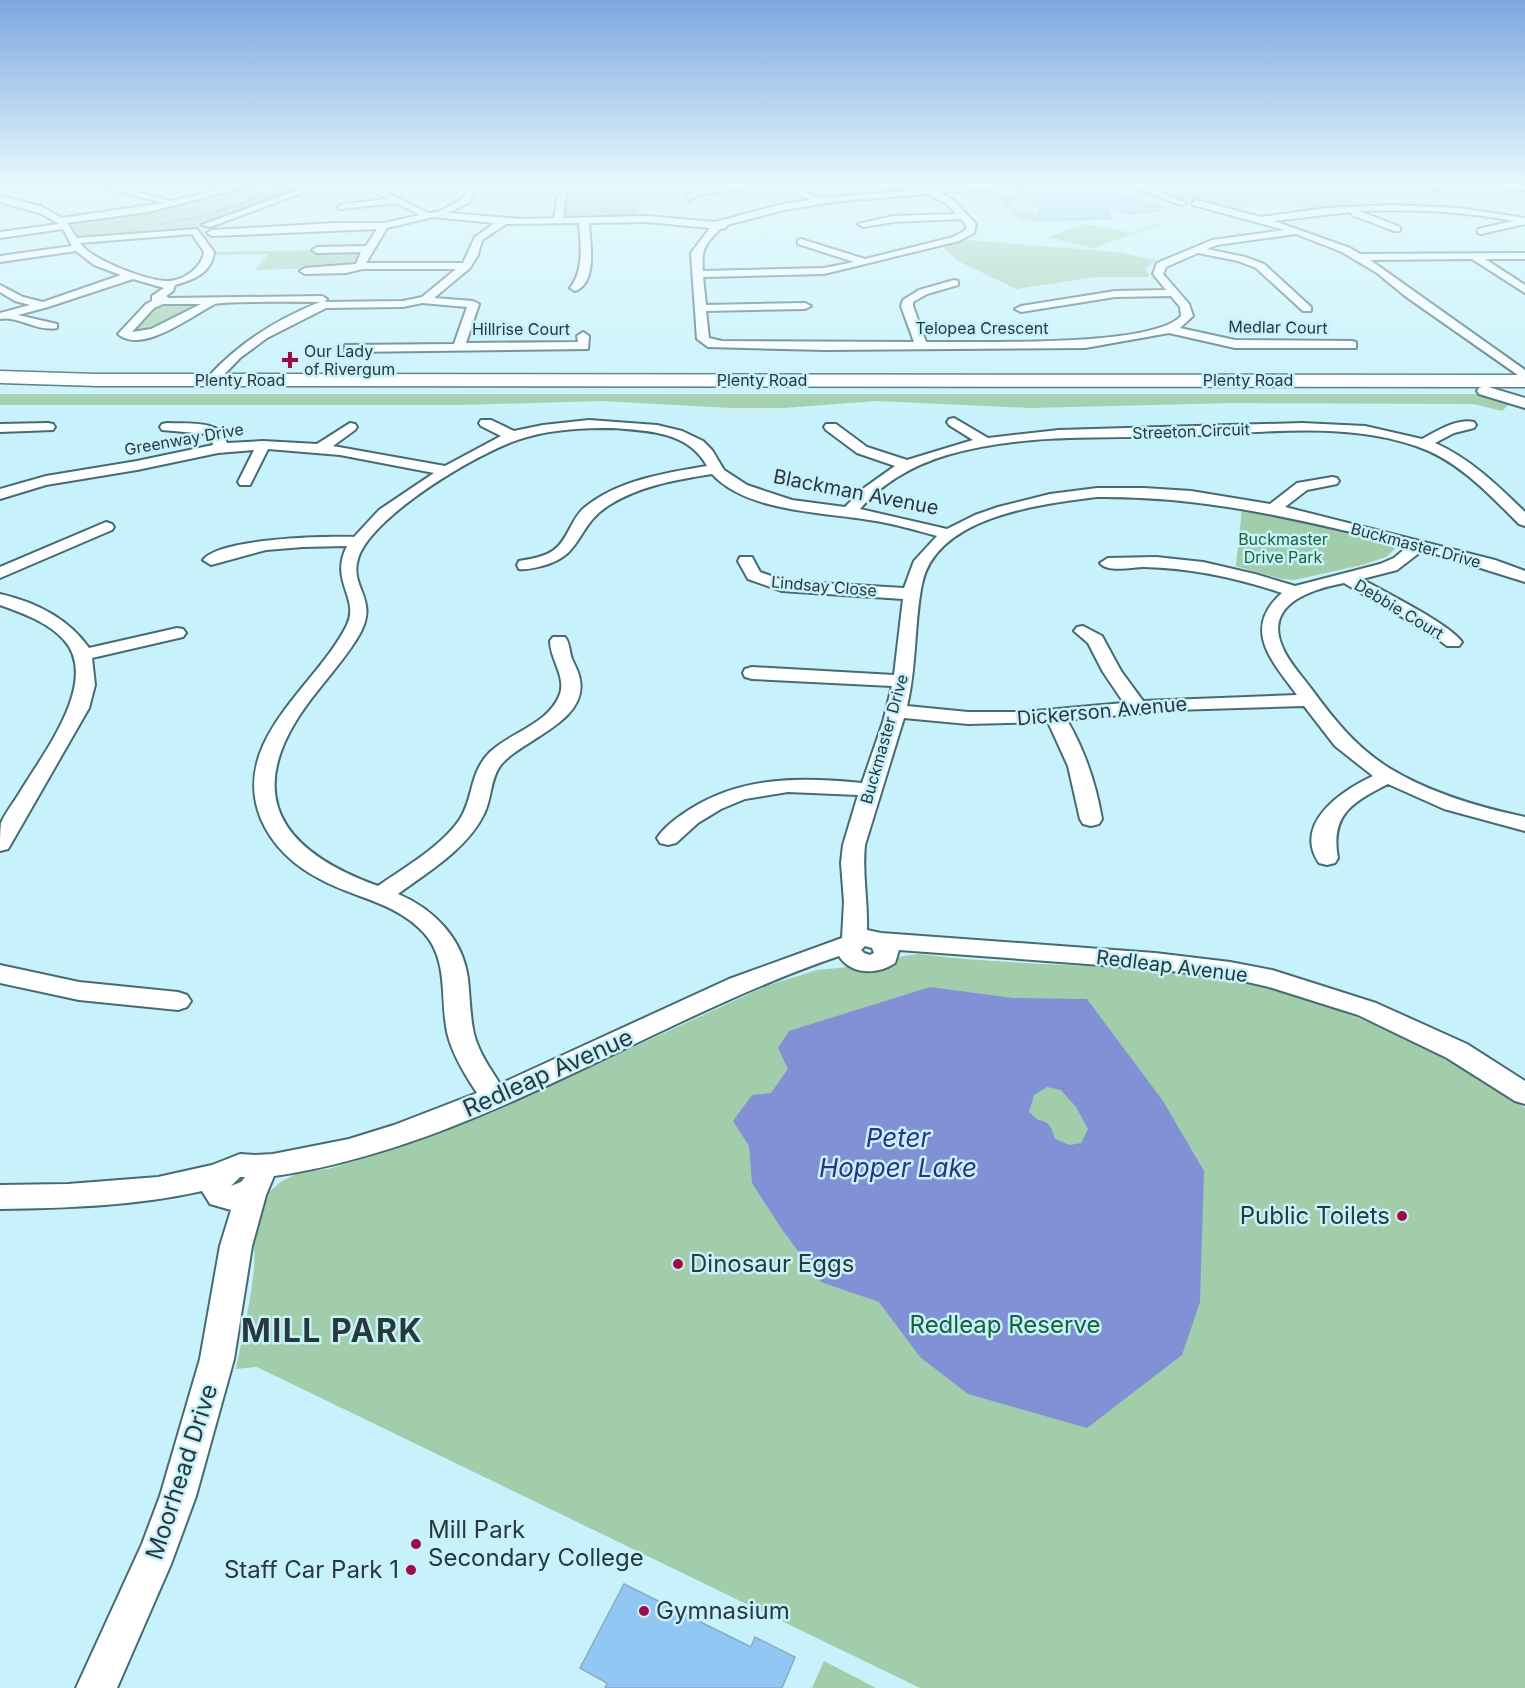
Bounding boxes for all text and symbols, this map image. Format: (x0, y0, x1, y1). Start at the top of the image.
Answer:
street label: Medlar Court (1228, 316, 1328, 338)
street label: Telopea Crescent (915, 318, 1049, 338)
street label: Hillrise Court (472, 319, 570, 339)
place label: Our Lady of Rivergum (304, 341, 395, 379)
marker: Our Lady of Rivergum (281, 351, 299, 369)
street label: Plenty Road (195, 370, 285, 390)
street label: Plenty Road (717, 370, 807, 390)
street label: Plenty Road (1203, 370, 1293, 390)
street label: Greenway Drive (123, 419, 245, 459)
street label: Streeton Circuit (1132, 419, 1250, 443)
street label: Blackman Avenue (771, 464, 941, 520)
street label: Buckmaster Drive (1349, 518, 1483, 572)
park label: Buckmaster Drive Park (1238, 529, 1328, 567)
street label: Lindsay Close (770, 571, 878, 601)
street label: Debbie Court (1351, 575, 1447, 643)
street label: Buckmaster Drive (856, 672, 912, 806)
street label: Dickerson Avenue (1016, 692, 1188, 730)
street label: Redleap Avenue (1095, 945, 1249, 987)
street label: Redleap Avenue (458, 1022, 637, 1123)
water label: Peter Hopper Lake (819, 1122, 977, 1183)
place label: Public Toilets (1240, 1201, 1390, 1230)
marker: Public Toilets (1395, 1209, 1409, 1223)
place label: Dinosaur Eggs (690, 1249, 854, 1278)
marker: Dinosaur Eggs (671, 1257, 685, 1271)
park label: Redleap Reserve (910, 1310, 1100, 1339)
district label: MILL PARK (241, 1311, 423, 1350)
street label: Moorhead Drive (139, 1380, 224, 1563)
place label: Mill Park Secondary College (428, 1515, 644, 1572)
marker: Mill Park Secondary College (409, 1537, 423, 1551)
place label: Staff Car Park 1 (224, 1555, 399, 1584)
marker: Staff Car Park 1 (404, 1563, 418, 1577)
place label: Gymnasium (656, 1596, 790, 1625)
marker: Gymnasium (637, 1604, 651, 1618)

